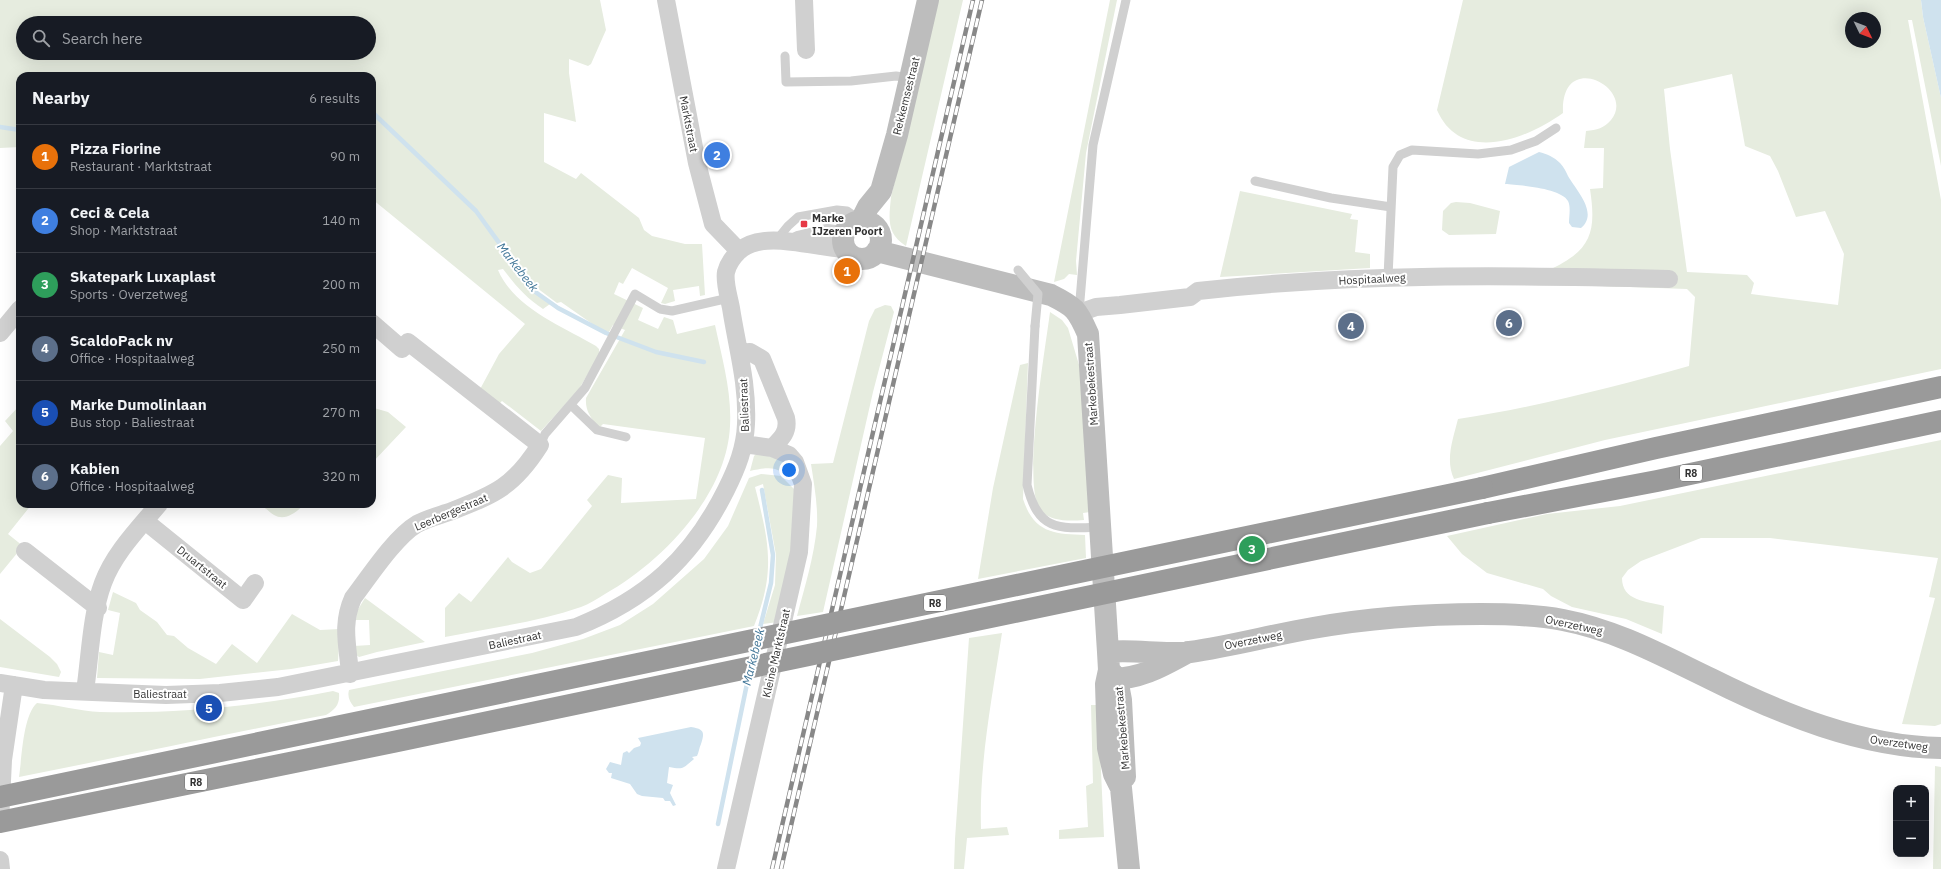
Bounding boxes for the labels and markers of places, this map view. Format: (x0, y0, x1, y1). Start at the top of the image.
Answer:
pin: 2 (704, 140, 730, 170)
place label: Marke IJzeren Poort (812, 211, 882, 238)
marker: Marke IJzeren Poort (799, 219, 809, 229)
pin: 1 (834, 256, 860, 286)
pin: 6 (1496, 308, 1522, 338)
pin: 4 (1338, 311, 1364, 341)
pin: 3 (1239, 534, 1265, 564)
pin: 5 (196, 693, 222, 723)

